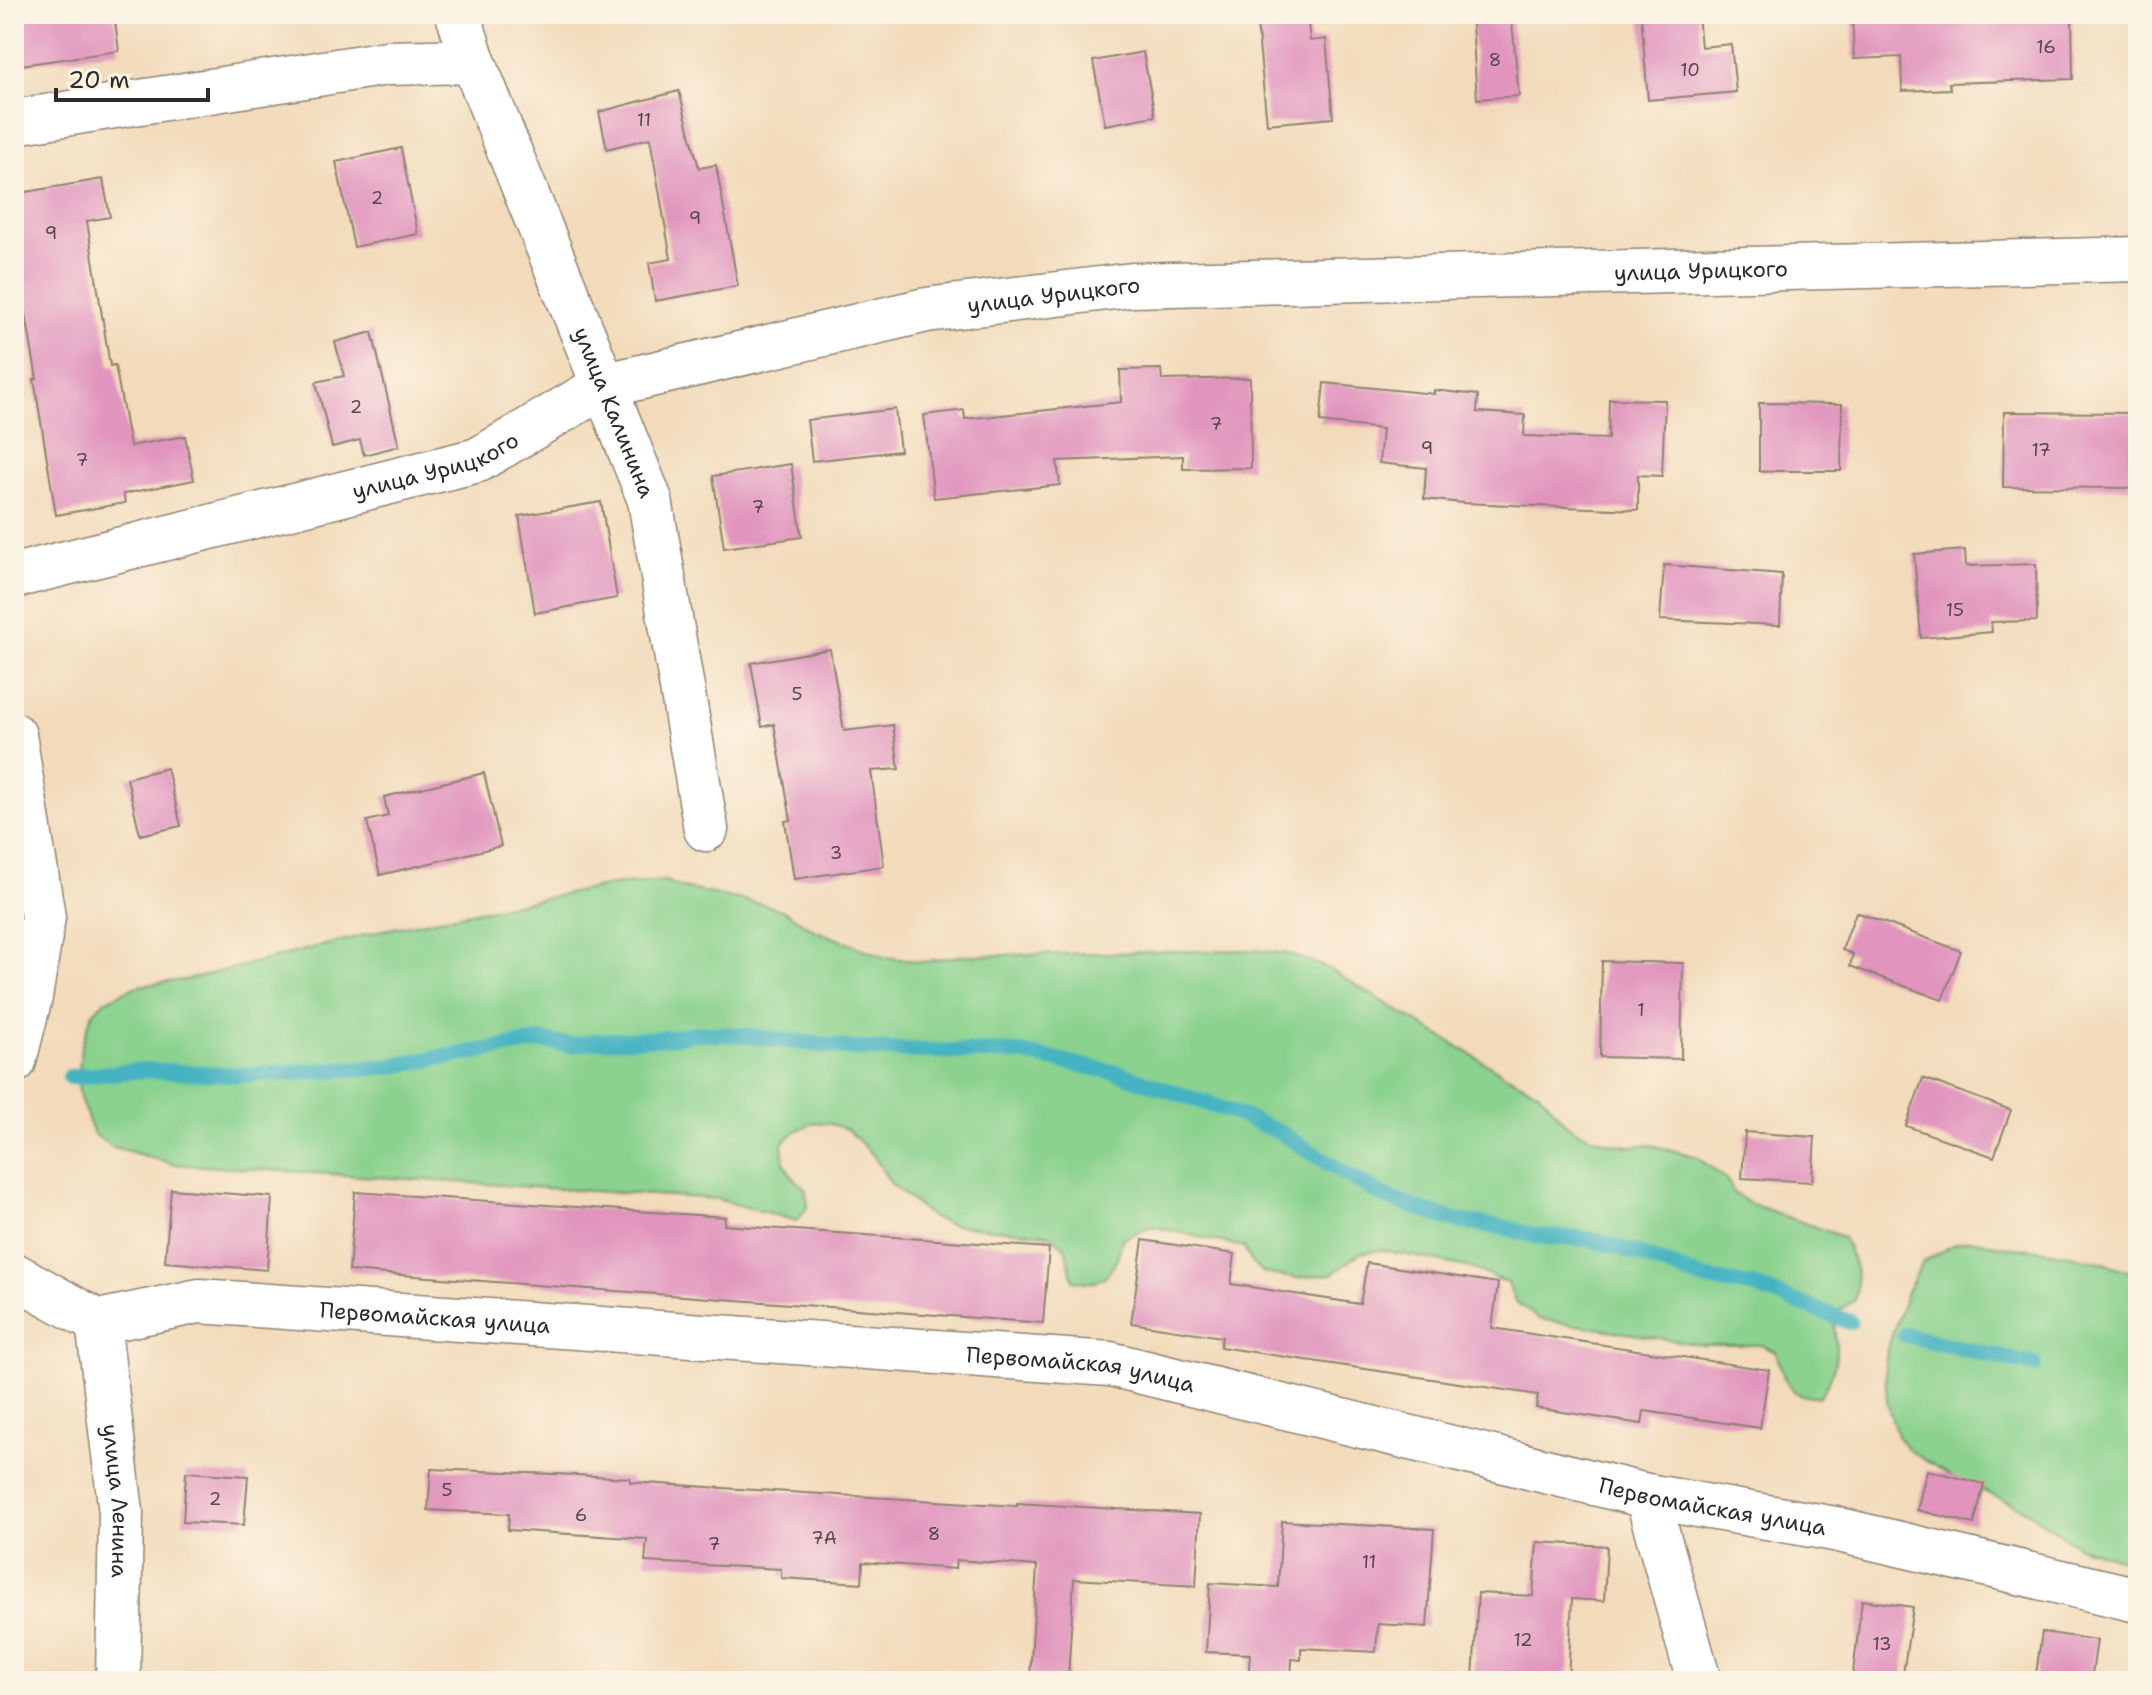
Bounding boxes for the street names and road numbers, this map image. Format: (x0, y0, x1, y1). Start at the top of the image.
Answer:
street label: улица Урицкого (1614, 254, 1788, 287)
street label: улица Урицкого (966, 270, 1140, 319)
street label: улица Калинина (567, 322, 662, 502)
street label: улица Урицкого (349, 425, 524, 505)
street label: Первомайская улица (319, 1295, 552, 1340)
street label: Первомайская улица (965, 1340, 1198, 1399)
street label: улица Ленина (96, 1422, 136, 1578)
street label: Первомайская улица (1596, 1470, 1829, 1542)

